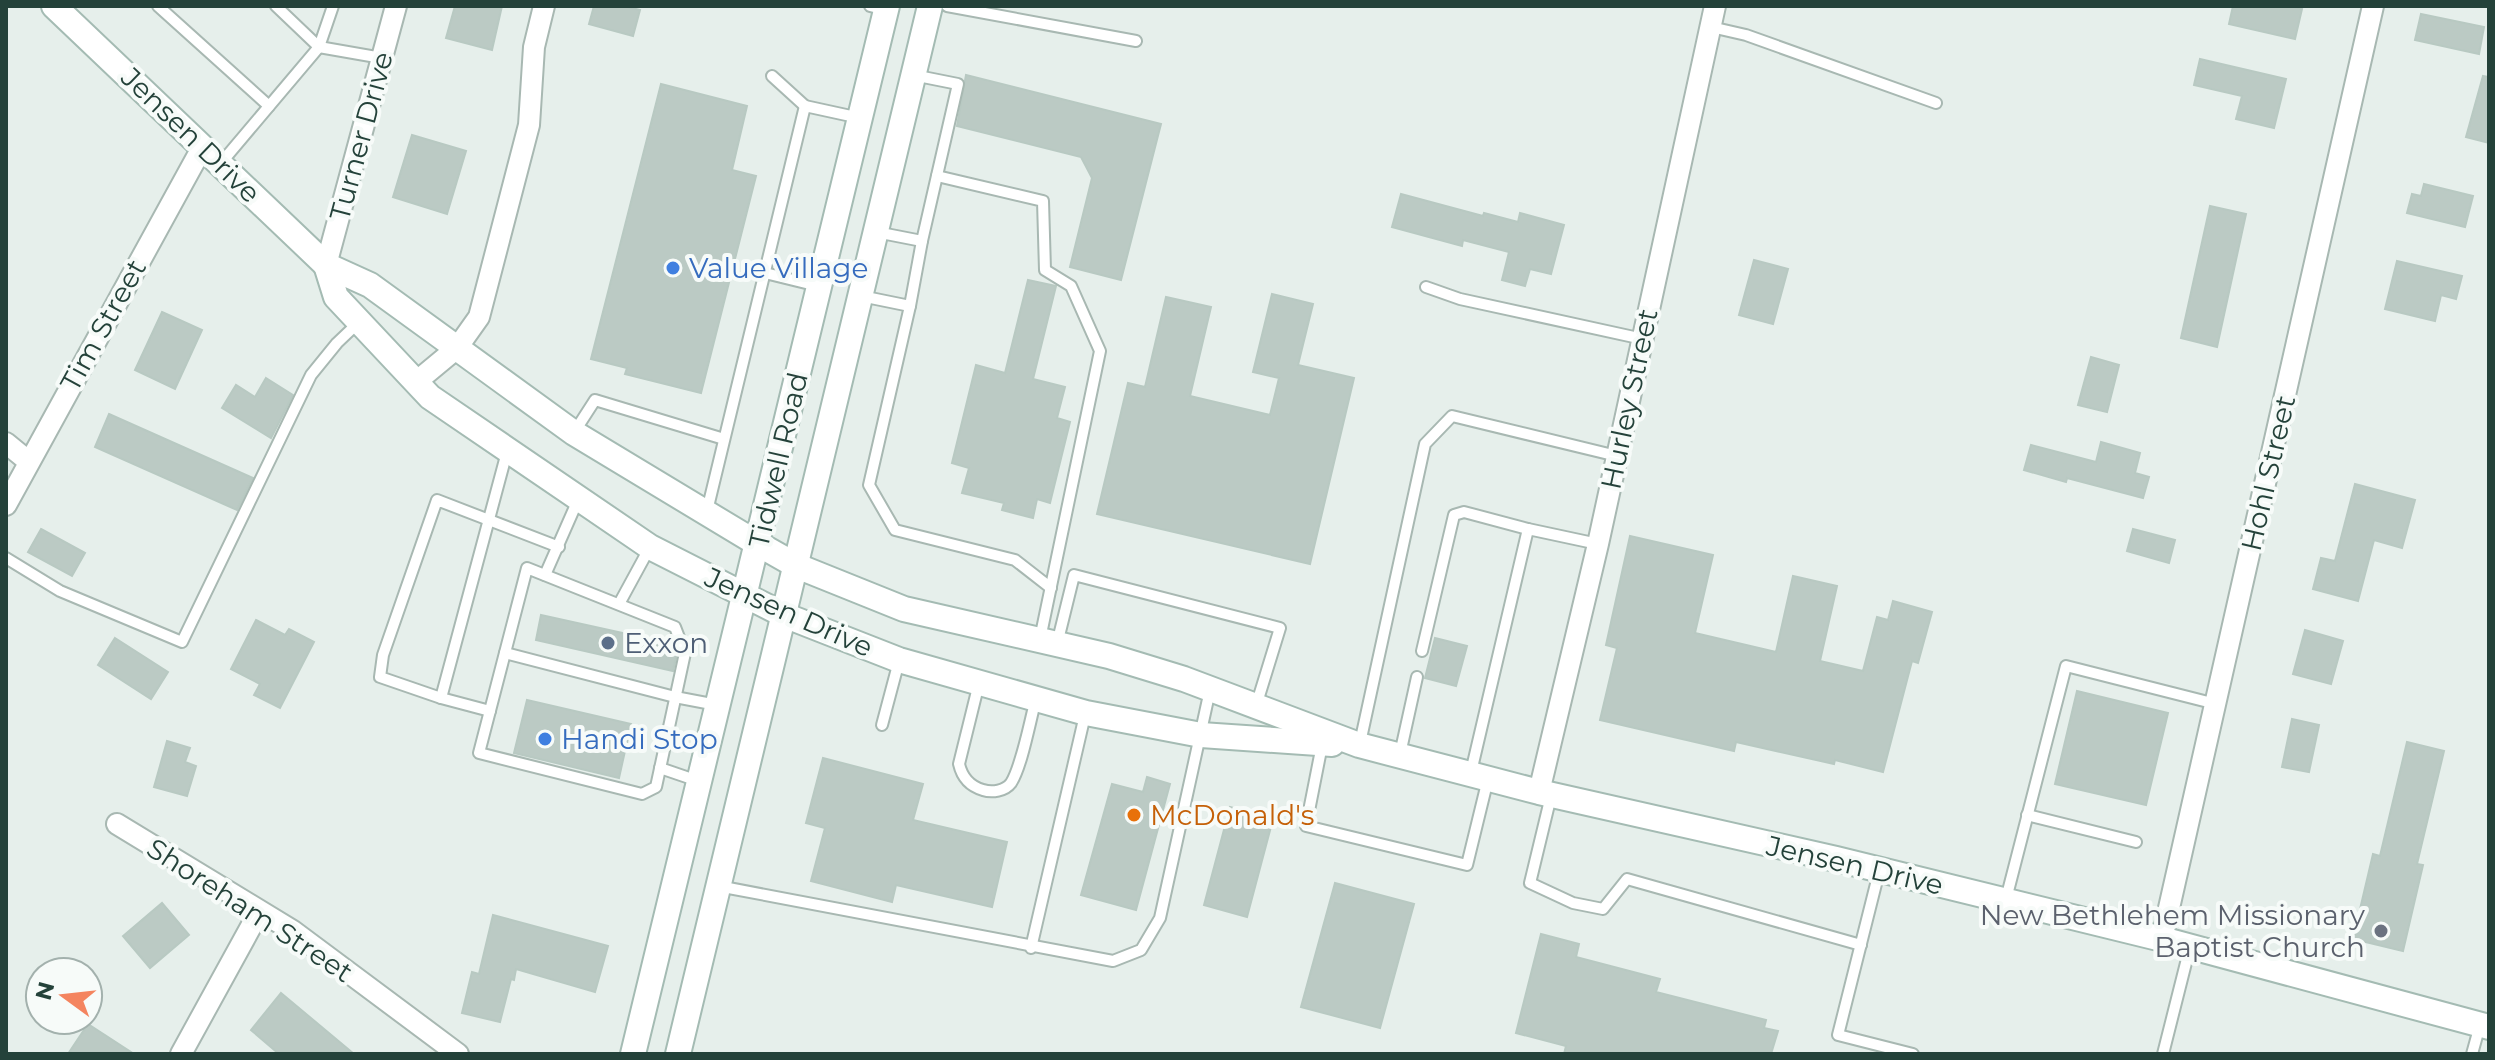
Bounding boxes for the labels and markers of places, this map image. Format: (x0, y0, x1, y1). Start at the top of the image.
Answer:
place label: Value Village (689, 251, 868, 285)
marker: Value Village (664, 259, 682, 277)
place label: Exxon (624, 626, 708, 660)
marker: Exxon (599, 634, 617, 652)
place label: Handi Stop (561, 722, 718, 756)
marker: Handi Stop (536, 730, 554, 748)
place label: McDonald's (1150, 798, 1314, 832)
marker: McDonald's (1125, 806, 1143, 824)
place label: New Bethlehem Missionary Baptist Church (1980, 898, 2366, 964)
marker: New Bethlehem Missionary Baptist Church (2372, 922, 2390, 940)

